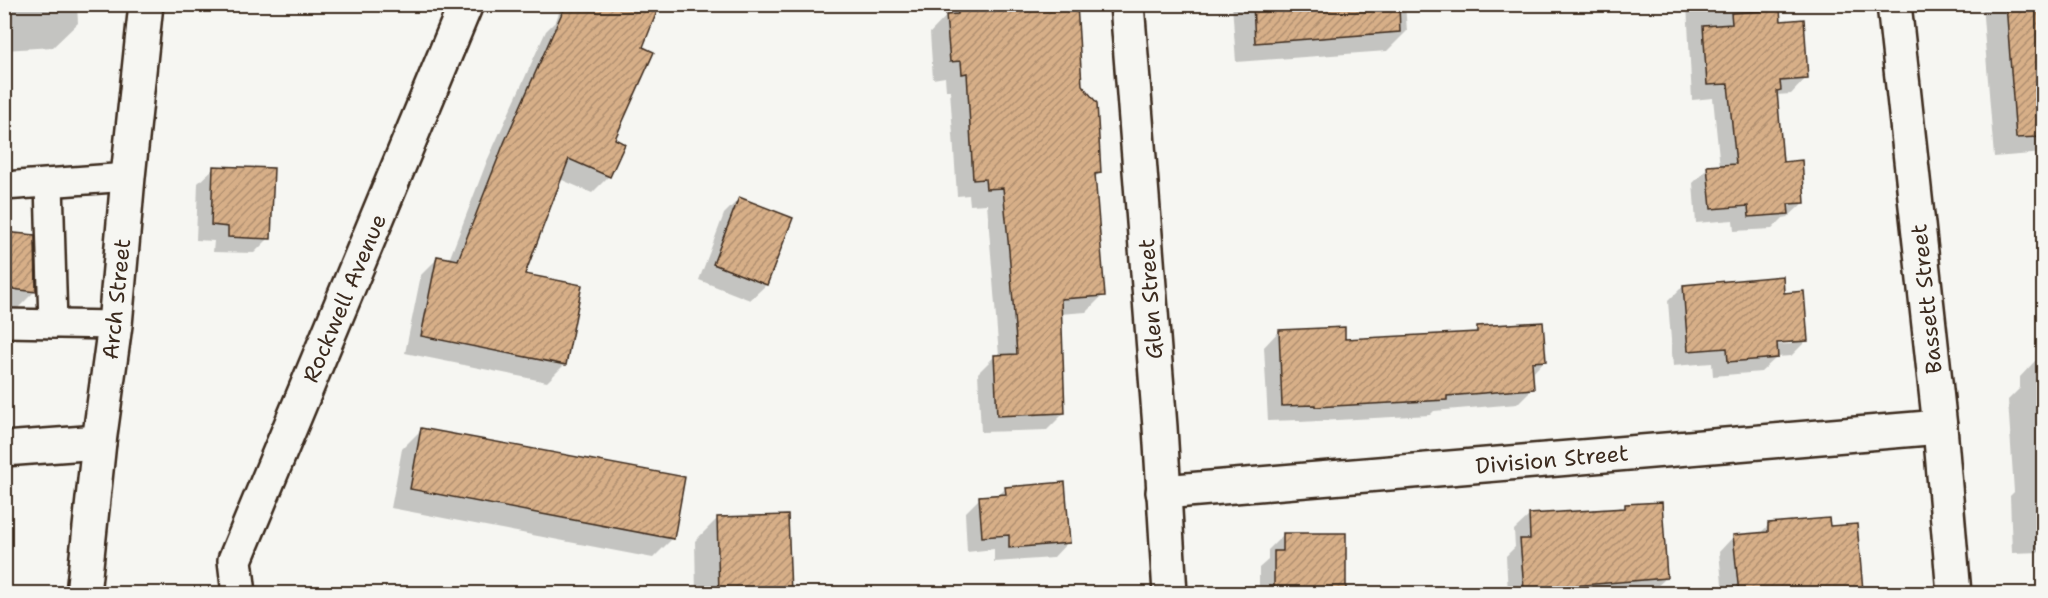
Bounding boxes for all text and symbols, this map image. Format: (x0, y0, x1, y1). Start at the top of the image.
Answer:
street label: Rockwell Avenue (296, 210, 393, 387)
street label: Bassett Street (1904, 223, 1949, 375)
street label: Arch Street (96, 237, 137, 361)
street label: Glen Street (1132, 238, 1169, 360)
street label: Division Street (1474, 438, 1630, 481)

